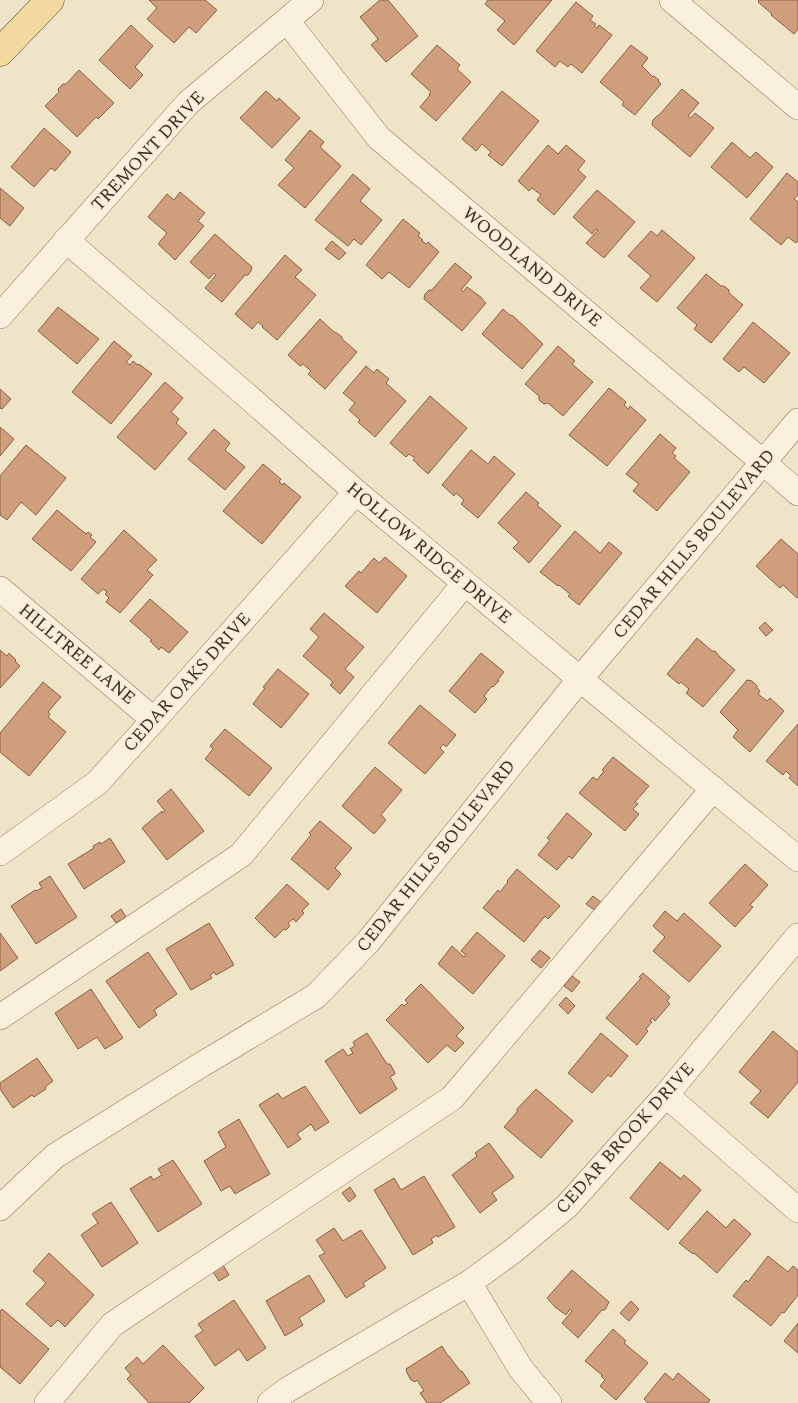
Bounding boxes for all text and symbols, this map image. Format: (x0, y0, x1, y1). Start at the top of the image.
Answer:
street label: TREMONT DRIVE (85, 85, 211, 217)
street label: WOODLAND DRIVE (456, 200, 608, 334)
street label: CEDAR HILLS BOULEVARD (606, 443, 782, 645)
street label: HOLLOW RIDGE DRIVE (340, 475, 518, 631)
street label: HILLTREE LANE (13, 597, 141, 711)
street label: CEDAR OAKS DRIVE (117, 606, 257, 758)
street label: CEDAR HILLS BOULEVARD (350, 754, 522, 958)
street label: CEDAR BROOK DRIVE (549, 1056, 701, 1220)

